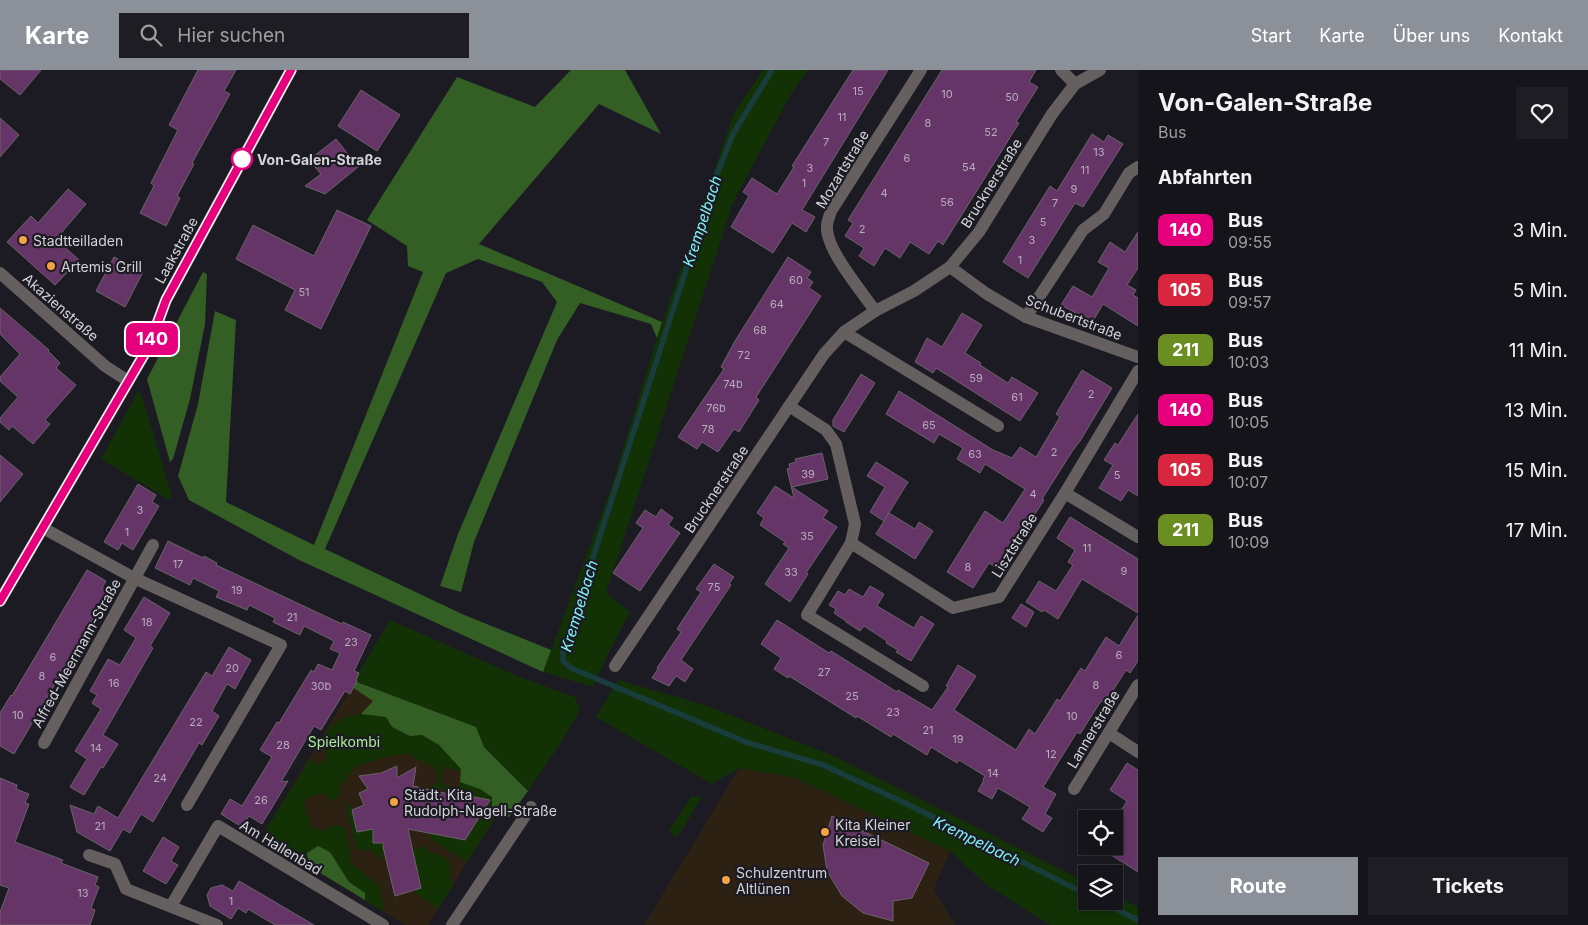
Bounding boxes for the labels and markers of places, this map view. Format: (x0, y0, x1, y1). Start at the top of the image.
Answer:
marker: Von-Galen-Straße (231, 148, 253, 170)
place label: Von-Galen-Straße (257, 151, 382, 168)
place label: Stadtteilladen (33, 232, 123, 249)
marker: Stadtteilladen (17, 234, 29, 246)
place label: Artemis Grill (61, 258, 142, 275)
marker: Artemis Grill (45, 260, 57, 272)
place label: Städt. Kita Rudolph-Nagell-Straße (404, 786, 557, 819)
marker: Städt. Kita Rudolph-Nagell-Straße (388, 796, 400, 808)
place label: Kita Kleiner Kreisel (835, 816, 911, 849)
marker: Kita Kleiner Kreisel (819, 826, 831, 838)
place label: Schulzentrum Altlünen (736, 864, 827, 897)
marker: Schulzentrum Altlünen (720, 874, 732, 886)

